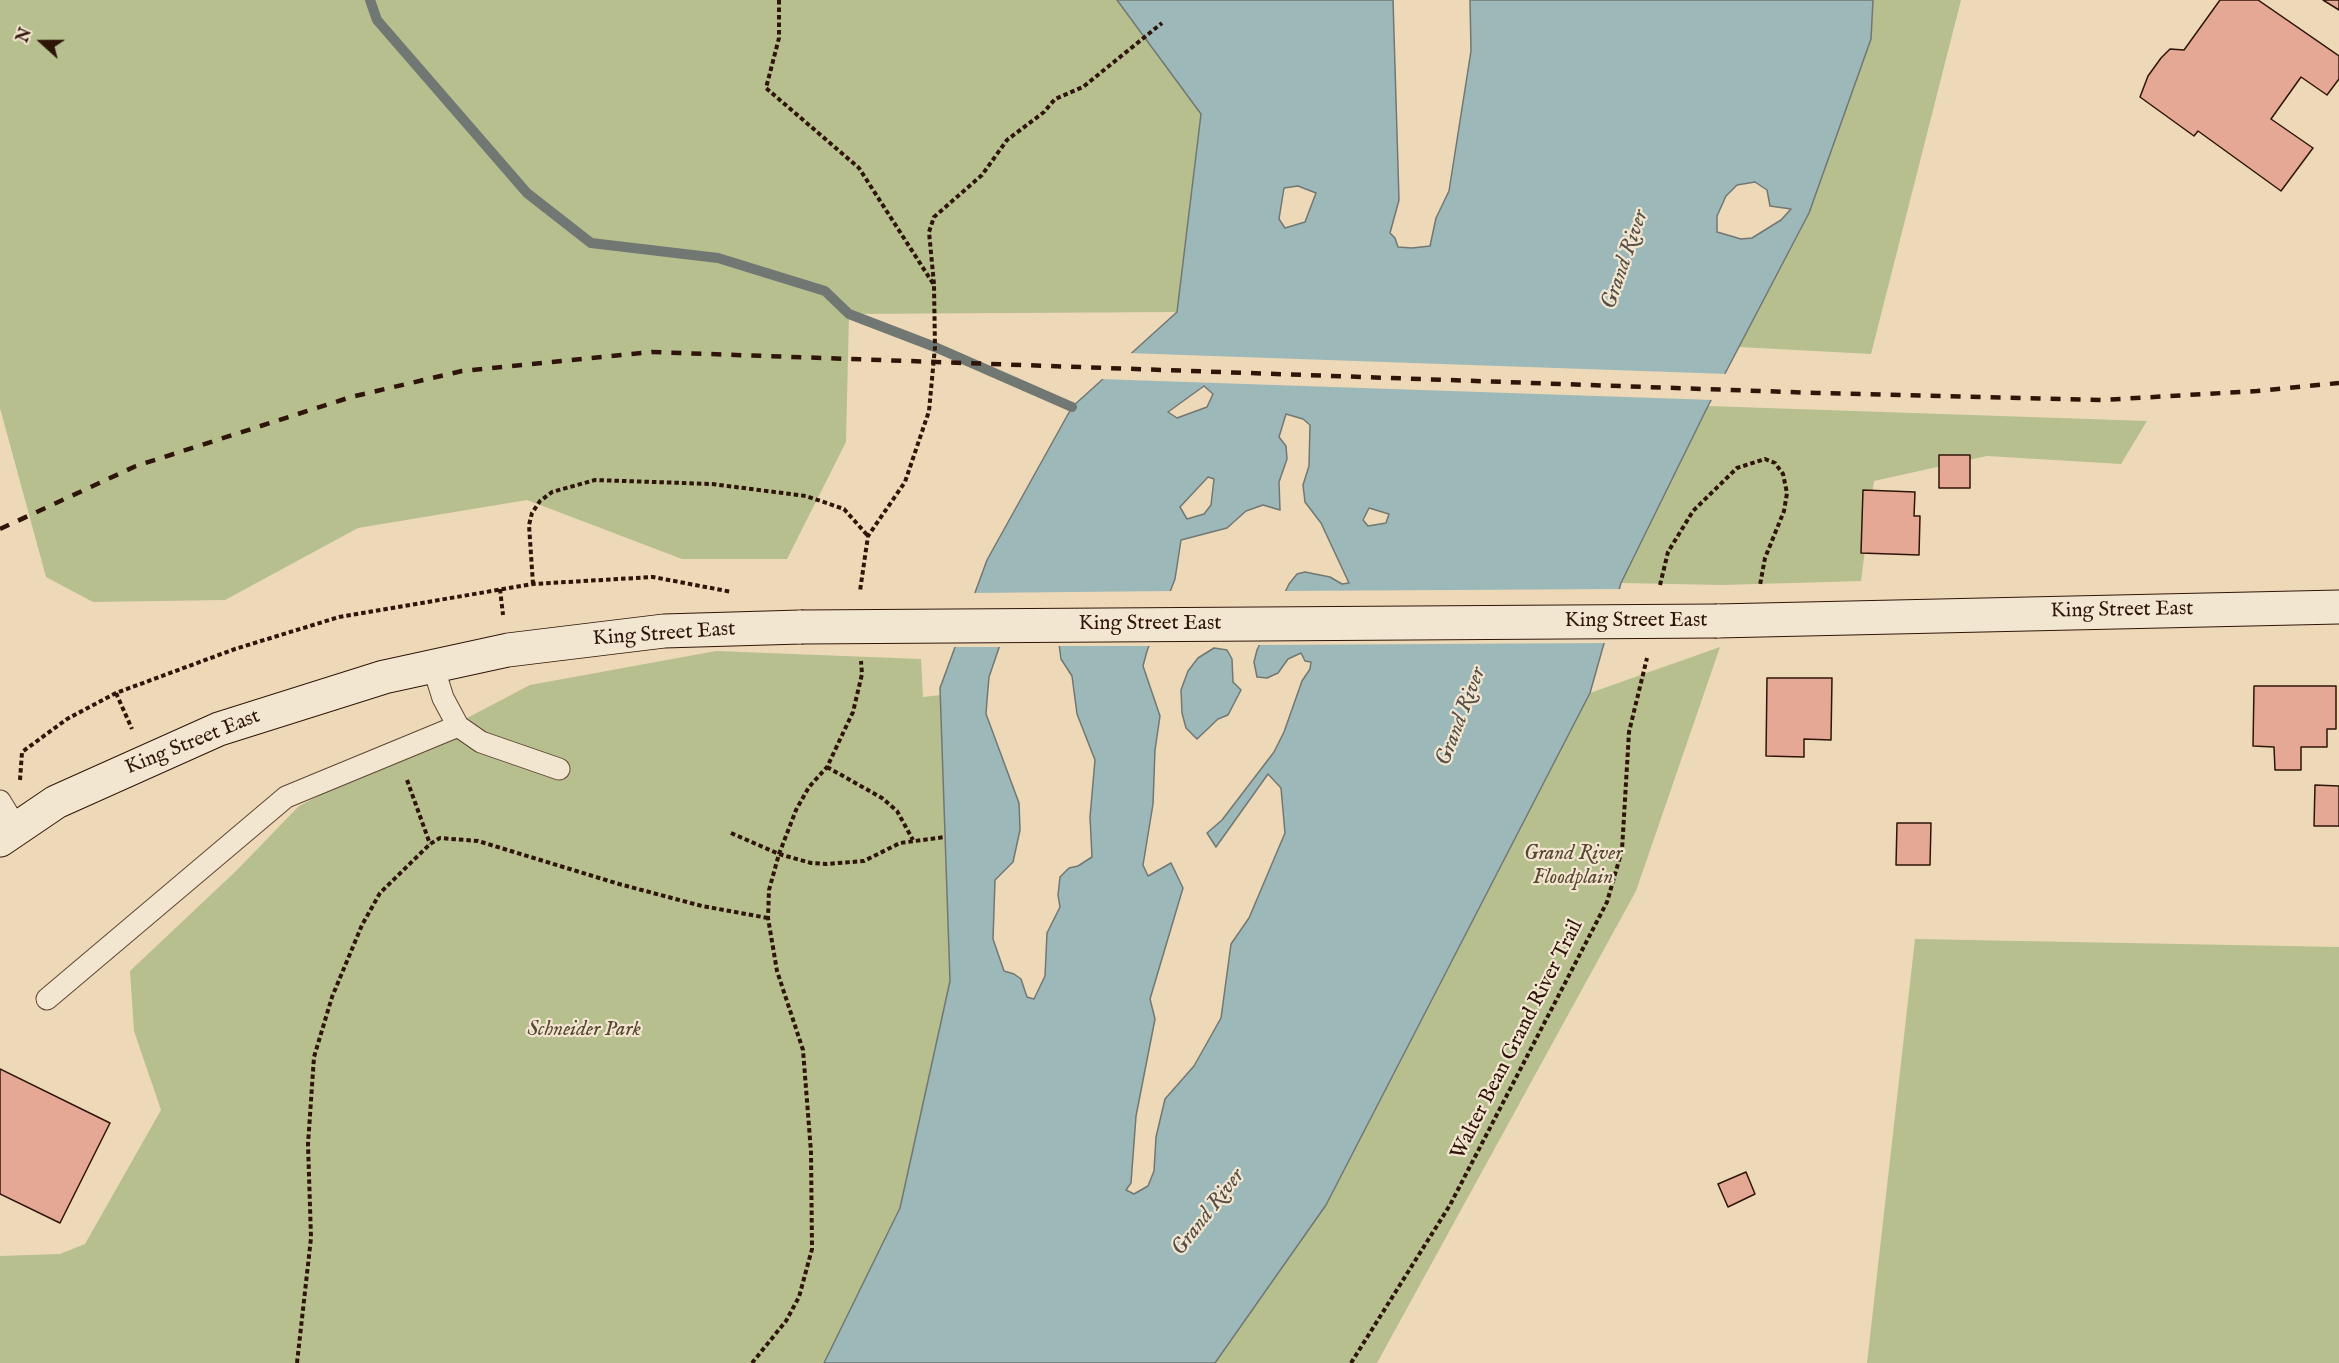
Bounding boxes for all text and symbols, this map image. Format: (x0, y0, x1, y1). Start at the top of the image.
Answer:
north arrow (12, 12, 72, 72)
text: N (13, 26, 37, 46)
water label: Grand River (1597, 207, 1655, 313)
street label: King Street East (2050, 597, 2194, 625)
street label: King Street East (1565, 609, 1707, 635)
street label: King Street East (1079, 612, 1221, 638)
street label: King Street East (592, 617, 736, 653)
water label: Grand River (1431, 664, 1493, 770)
street label: King Street East (122, 705, 264, 781)
park label: Grand River Floodplain (1524, 842, 1622, 892)
street label: Walter Bean Grand River Trail (1446, 916, 1590, 1164)
park label: Schneider Park (527, 1018, 641, 1044)
water label: Grand River (1167, 1164, 1251, 1262)

